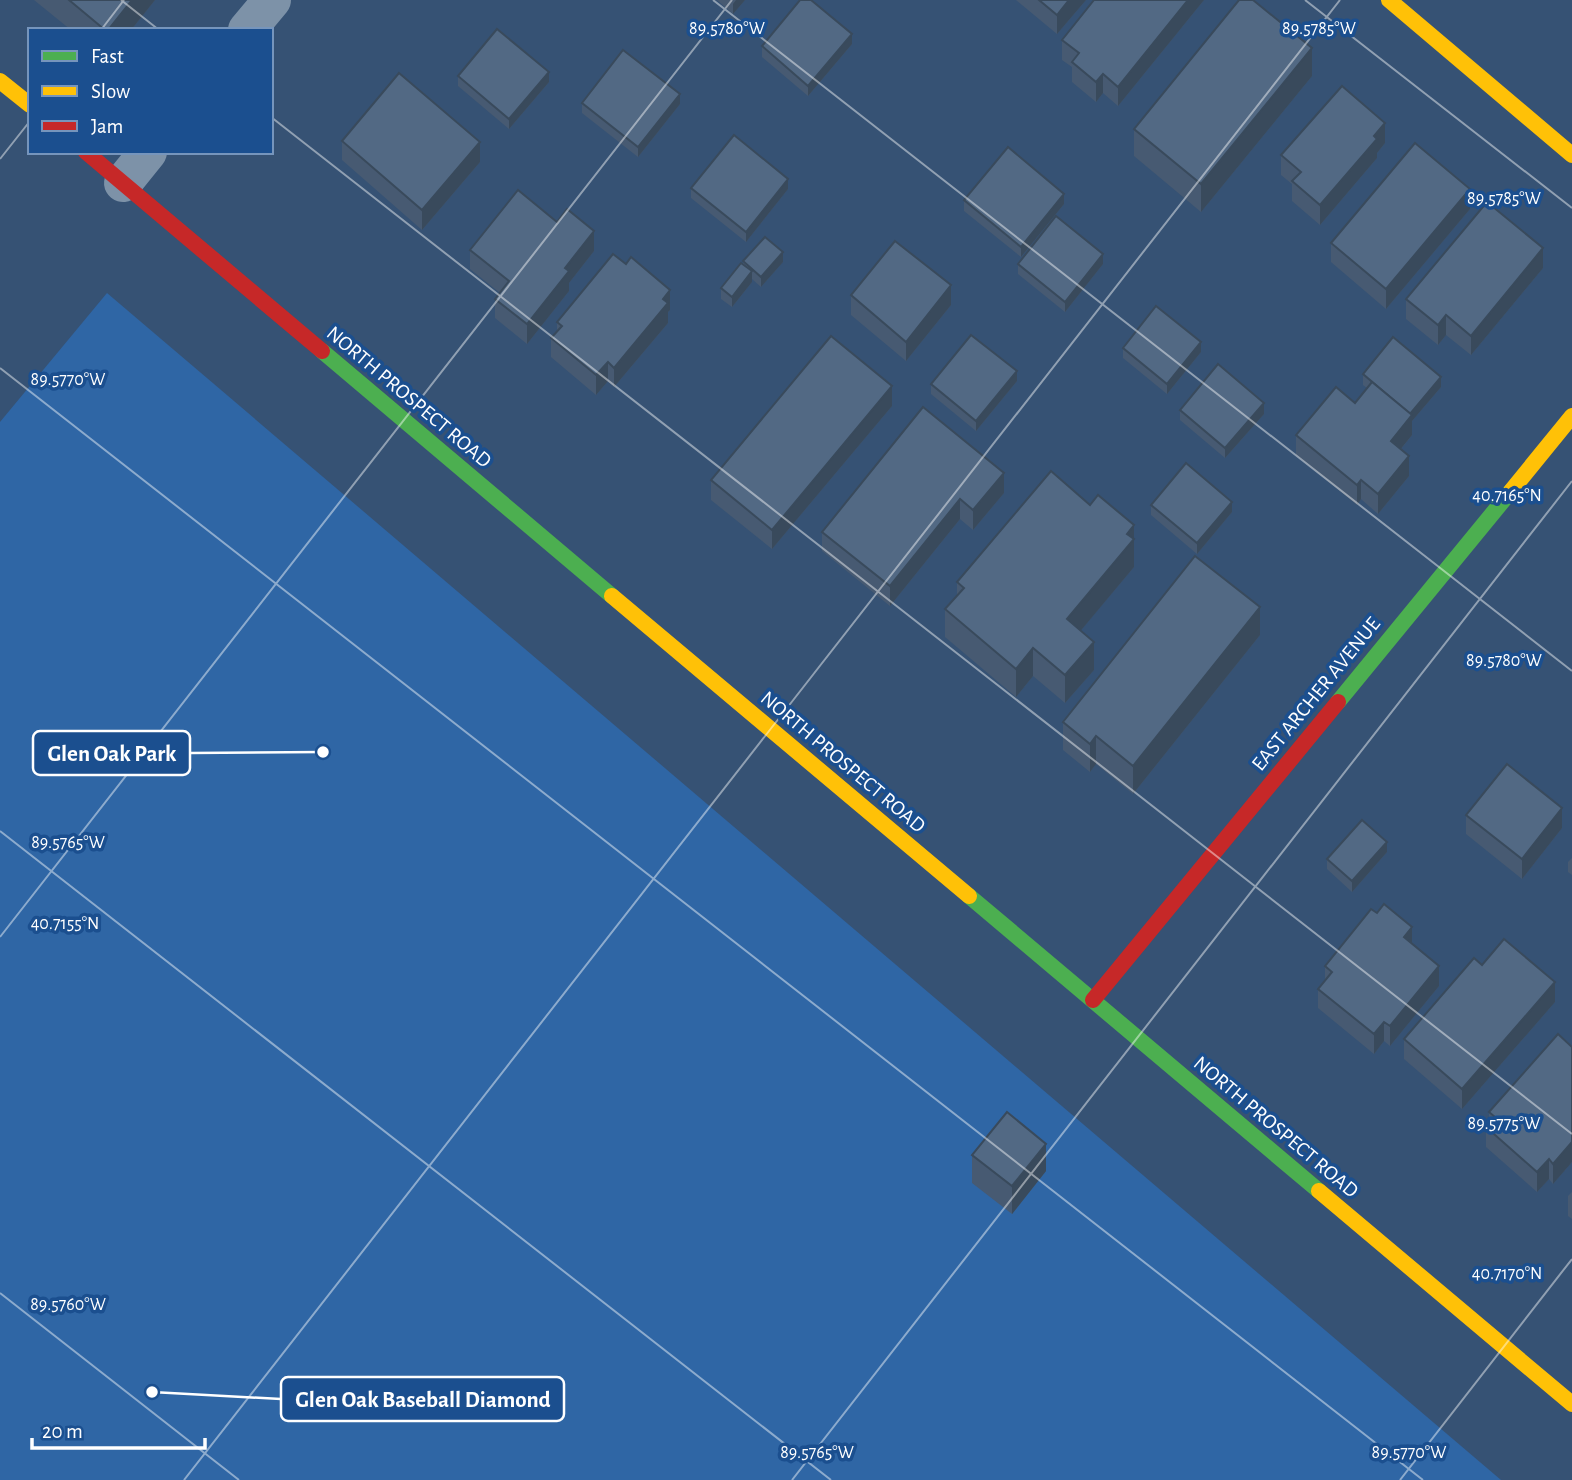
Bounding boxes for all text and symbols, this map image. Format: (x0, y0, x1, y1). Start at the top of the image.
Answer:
text: 89.5780°W (689, 20, 765, 38)
text: 89.5785°W (1282, 20, 1356, 38)
legend (28, 28, 273, 154)
text: Fast (91, 46, 124, 67)
text: Slow (91, 81, 130, 102)
text: Jam (91, 116, 123, 137)
text: 89.5785°W (1467, 190, 1541, 208)
street label: NORTH PROSPECT ROAD (323, 322, 495, 472)
text: 89.5770°W (31, 371, 105, 389)
text: 40.7165°N (1472, 487, 1542, 505)
street label: EAST ARCHER AVENUE (1248, 613, 1384, 775)
text: 89.5780°W (1466, 652, 1542, 670)
street label: NORTH PROSPECT ROAD (757, 687, 929, 837)
callout: Glen Oak Park (33, 731, 190, 775)
text: Glen Oak Park (48, 743, 177, 766)
text: 89.5765°W (31, 834, 105, 852)
text: 40.7155°N (31, 915, 99, 933)
street label: NORTH PROSPECT ROAD (1190, 1052, 1362, 1202)
text: 89.5775°W (1468, 1115, 1540, 1133)
text: 40.7170°N (1472, 1265, 1542, 1283)
text: 89.5760°W (30, 1296, 106, 1314)
callout: Glen Oak Baseball Diamond (281, 1377, 564, 1421)
text: Glen Oak Baseball Diamond (295, 1389, 551, 1412)
scale bar (32, 1406, 205, 1450)
text: 20 m (42, 1421, 83, 1442)
text: 89.5765°W (780, 1444, 854, 1462)
text: 89.5770°W (1372, 1444, 1446, 1462)

